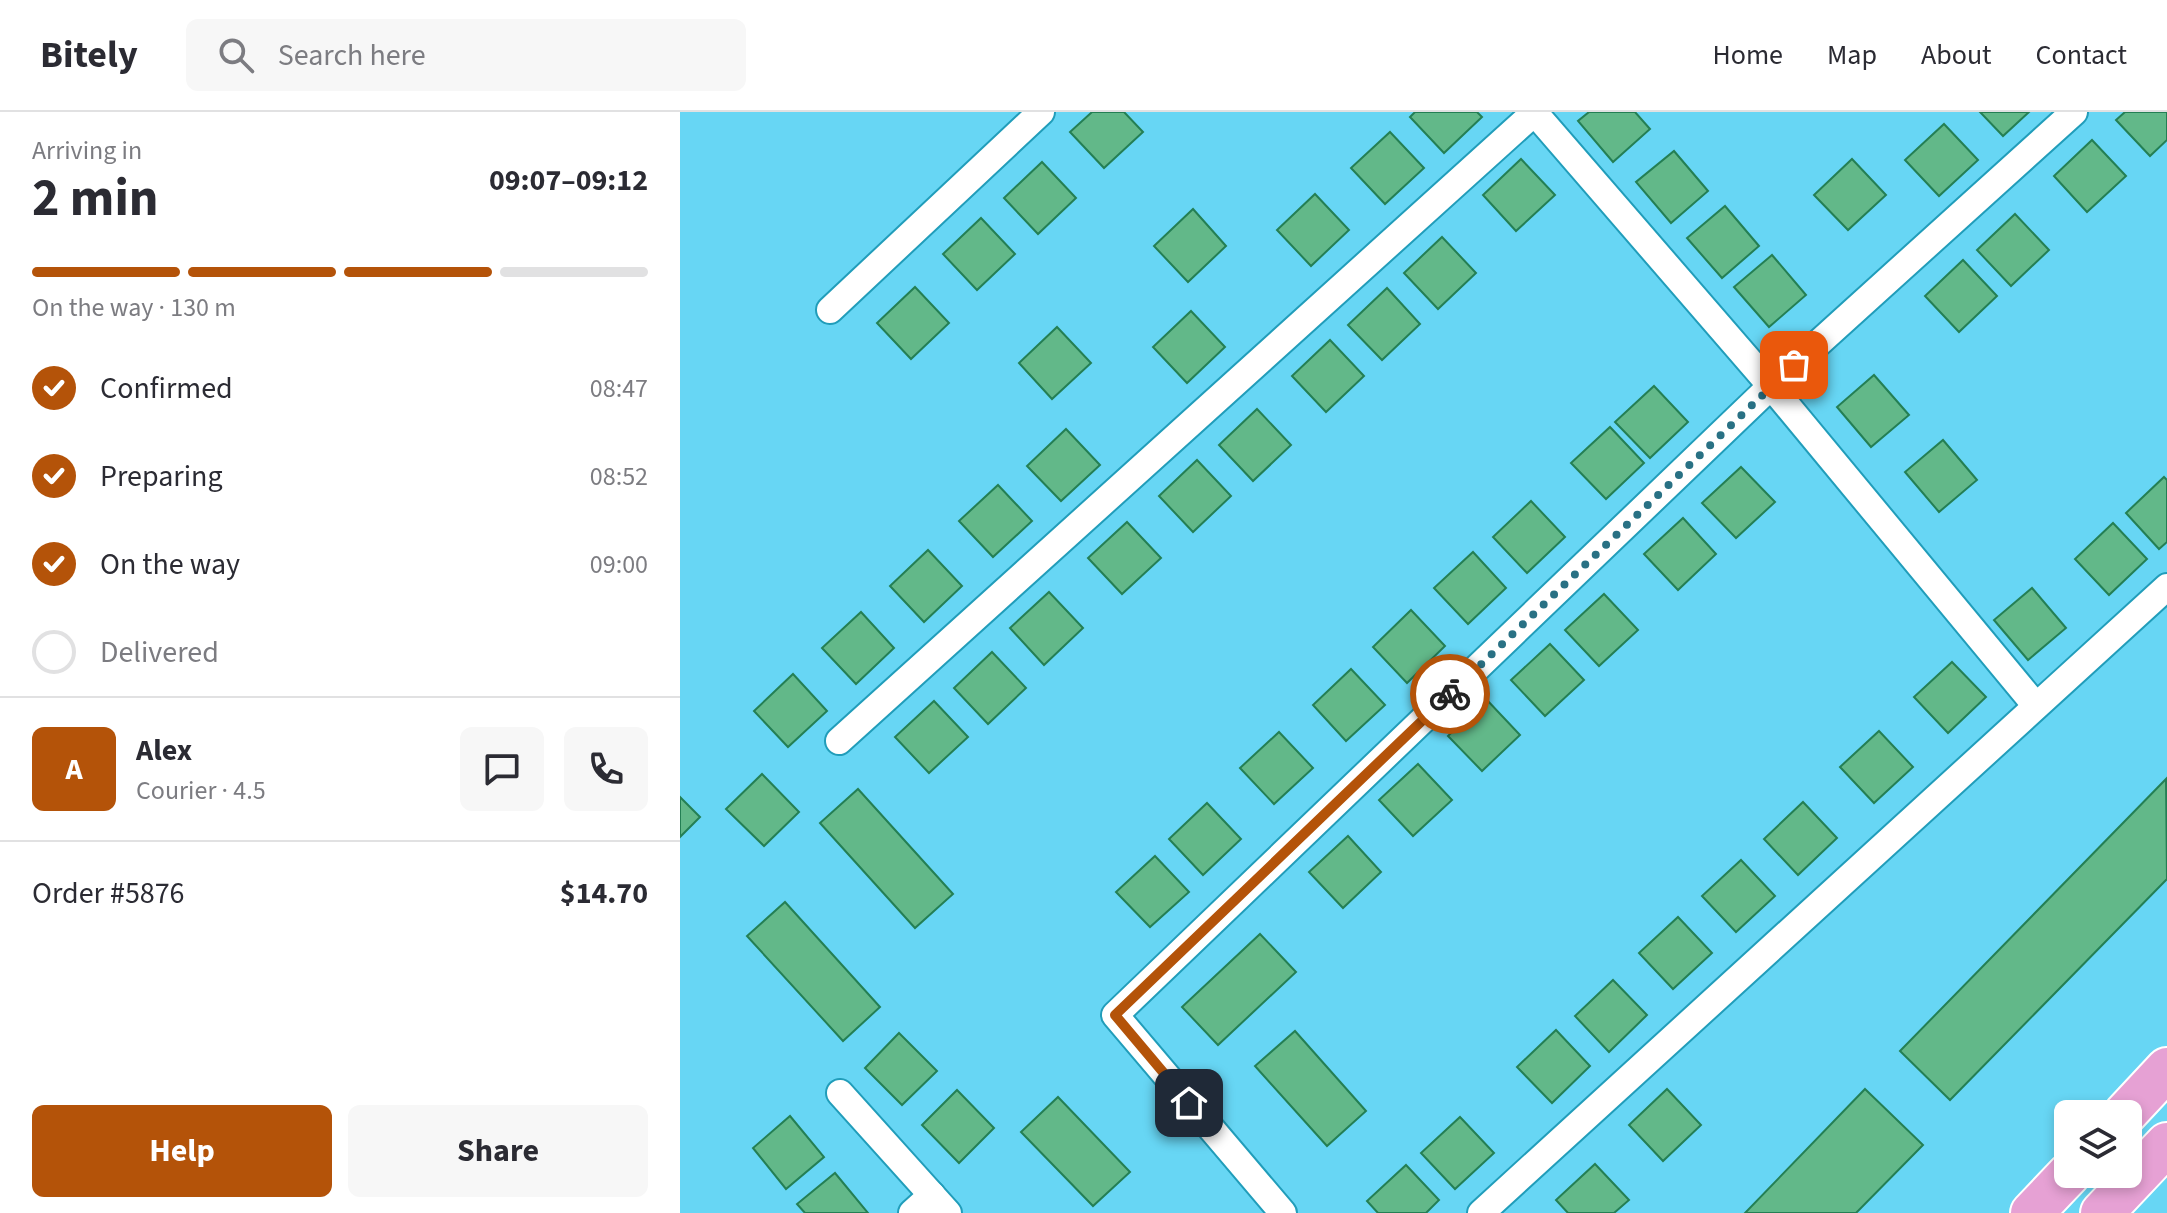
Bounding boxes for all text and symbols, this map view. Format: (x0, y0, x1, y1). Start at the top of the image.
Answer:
search box (186, 19, 746, 91)
text: Bitely (40, 28, 138, 82)
icon: search (214, 33, 258, 77)
text: Search here (278, 34, 426, 77)
text: Home (1712, 35, 1783, 75)
text: Map (1827, 35, 1877, 75)
text: About (1921, 35, 1992, 75)
text: Contact (2036, 35, 2127, 75)
text: Arriving in (32, 132, 142, 169)
text: 09:07–09:12 (489, 159, 648, 202)
text: 2 min (32, 162, 159, 236)
text: On the way · 130 m (32, 289, 236, 326)
pin (1760, 331, 1828, 399)
icon: bag (1772, 343, 1816, 387)
icon: check (32, 366, 76, 410)
text: Confirmed (100, 367, 233, 410)
text: 08:47 (590, 370, 648, 407)
icon: check (32, 454, 76, 498)
text: Preparing (100, 455, 223, 498)
text: 08:52 (590, 458, 648, 495)
icon: check (32, 542, 76, 586)
text: On the way (100, 543, 240, 586)
text: 09:00 (590, 546, 648, 583)
text: Delivered (100, 631, 219, 674)
courier (1410, 654, 1490, 734)
icon: bike (1428, 672, 1472, 716)
button: chat (460, 727, 544, 811)
button: phone (564, 727, 648, 811)
text: Alex (136, 729, 192, 772)
text: A (65, 748, 83, 791)
text: Courier · 4.5 (136, 772, 266, 809)
text: Order #5876 (32, 872, 185, 915)
text: $14.70 (560, 872, 648, 915)
pin (1155, 1069, 1223, 1137)
icon: home (1167, 1081, 1211, 1125)
map controls (2054, 1100, 2142, 1188)
button: layers (2054, 1100, 2142, 1188)
button: Help (32, 1105, 332, 1197)
button: Share (348, 1105, 648, 1197)

